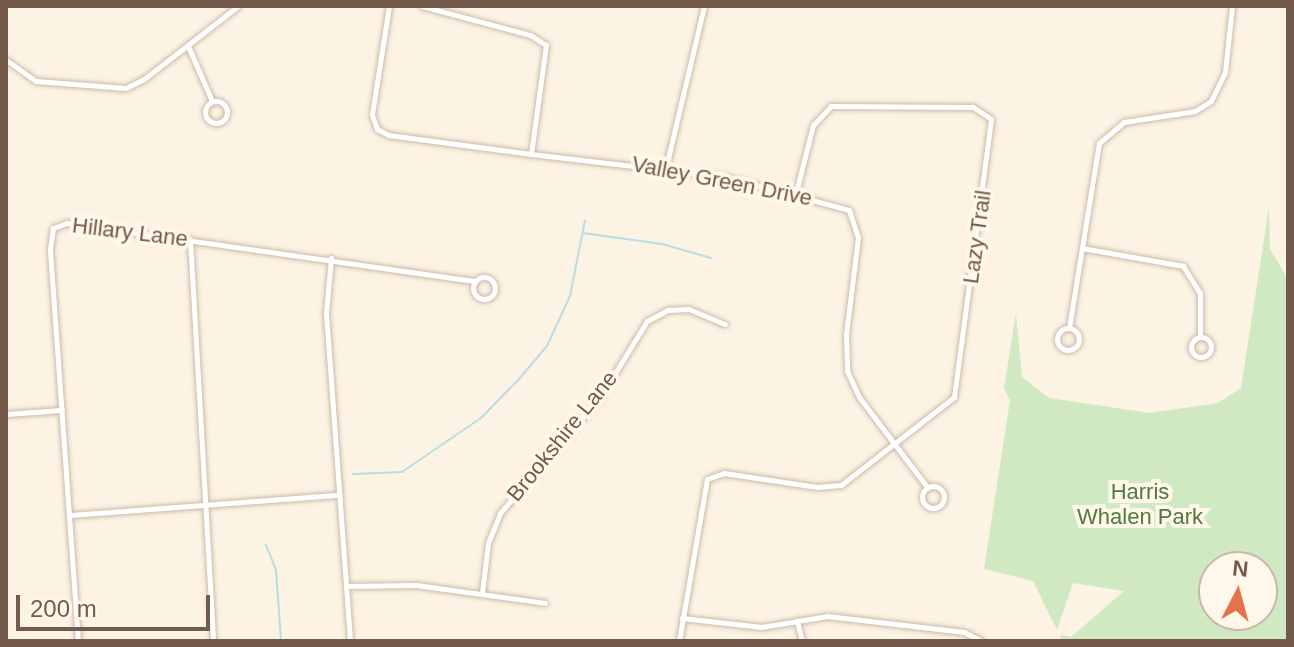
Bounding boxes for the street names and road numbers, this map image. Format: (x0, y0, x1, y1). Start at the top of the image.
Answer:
street label: Valley Green Drive (630, 151, 814, 211)
street label: Lazy Trail (957, 188, 997, 286)
street label: Hillary Lane (71, 212, 189, 252)
street label: Brookshire Lane (501, 365, 623, 507)

